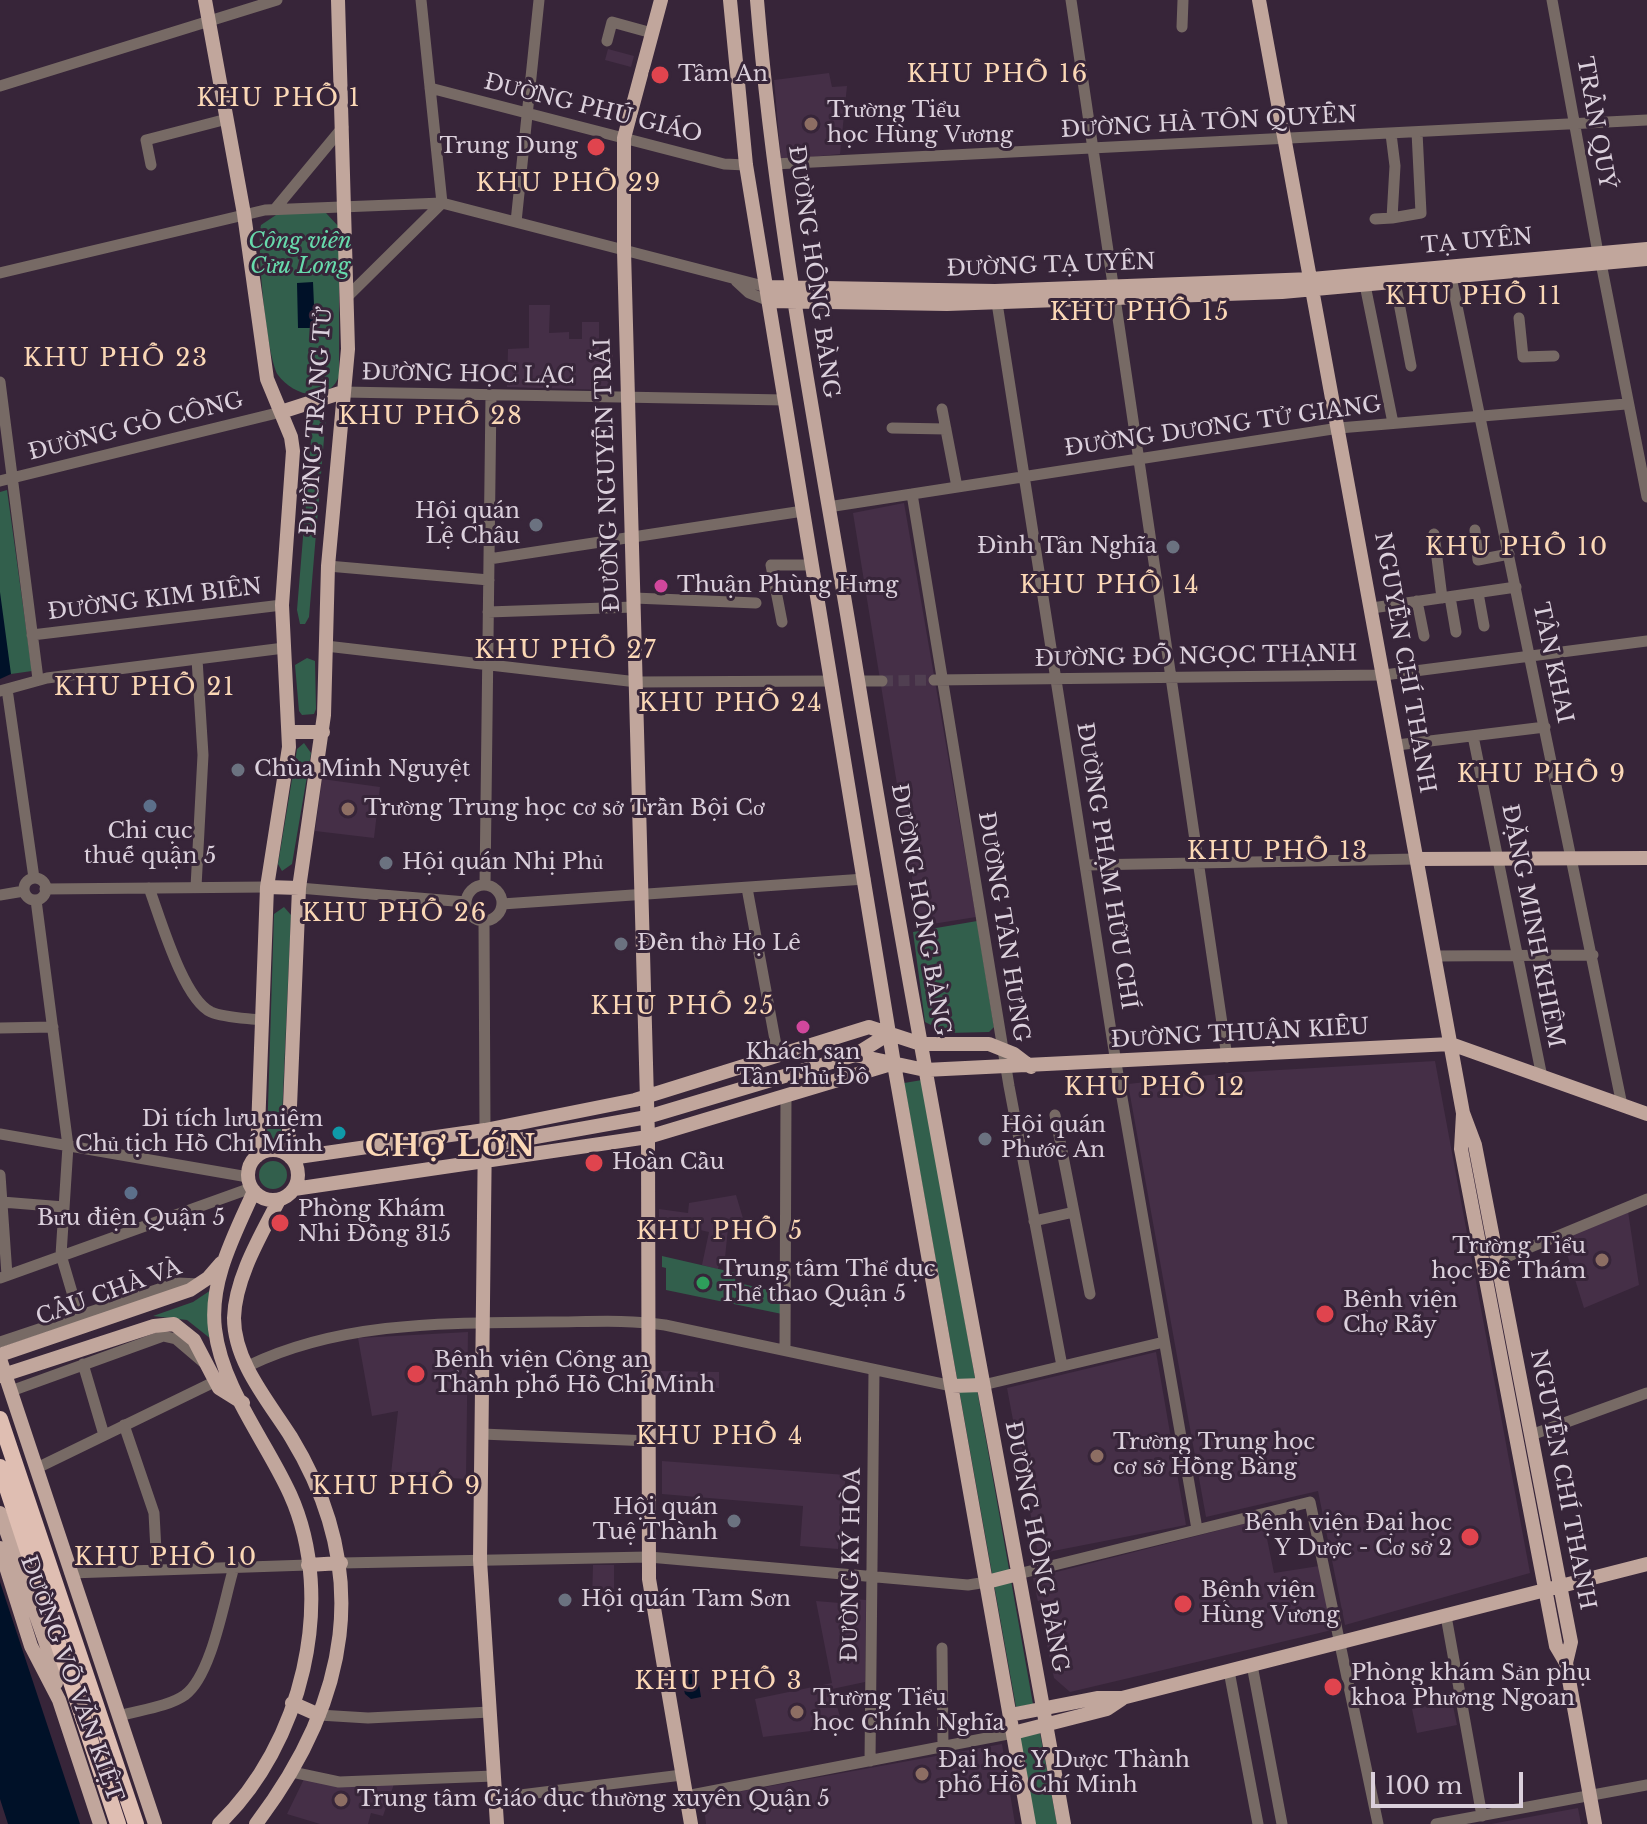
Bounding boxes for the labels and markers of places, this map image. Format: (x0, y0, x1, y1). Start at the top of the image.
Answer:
place label: Tâm An (678, 62, 768, 88)
marker: Tâm An (649, 64, 671, 86)
place label: Trường Tiểu học Hùng Vương (827, 98, 1013, 150)
marker: Trường Tiểu học Hùng Vương (802, 115, 820, 133)
place label: Trung Dung (440, 134, 578, 160)
marker: Trung Dung (585, 136, 607, 158)
place label: Hội quán Lệ Châu (415, 499, 520, 550)
marker: Hội quán Lệ Châu (527, 516, 545, 534)
place label: Đình Tân Nghĩa (977, 534, 1157, 560)
marker: Đình Tân Nghĩa (1164, 538, 1182, 556)
place label: Thuận Phùng Hưng (677, 573, 898, 599)
marker: Thuận Phùng Hưng (652, 577, 670, 595)
place label: Chùa Minh Nguyệt (254, 757, 470, 783)
marker: Chùa Minh Nguyệt (229, 761, 247, 779)
place label: Trường Trung học cơ sở Trần Bội Cơ (364, 796, 765, 822)
marker: Chi cục thuế quận 5 (141, 797, 159, 815)
marker: Trường Trung học cơ sở Trần Bội Cơ (339, 800, 357, 818)
place label: Chi cục thuế quận 5 (84, 819, 216, 870)
place label: Hội quán Nhị Phủ (402, 850, 603, 876)
marker: Hội quán Nhị Phủ (377, 854, 395, 872)
place label: Đền thờ Họ Lê (637, 931, 801, 957)
marker: Đền thờ Họ Lê (612, 935, 630, 953)
marker: Khách sạn Tân Thủ Đô (794, 1018, 812, 1036)
place label: Khách sạn Tân Thủ Đô (736, 1040, 870, 1092)
place label: Di tích lưu niệm Chủ tịch Hồ Chí Minh (75, 1107, 323, 1158)
place label: Hội quán Phước An (1001, 1113, 1106, 1164)
marker: Di tích lưu niệm Chủ tịch Hồ Chí Minh (330, 1124, 348, 1142)
marker: Hội quán Phước An (976, 1130, 994, 1148)
place label: Hoàn Cầu (612, 1150, 724, 1176)
marker: Hoàn Cầu (583, 1152, 605, 1174)
marker: Bưu điện Quận 5 (122, 1184, 140, 1202)
place label: Phòng Khám Nhi Đồng 315 (298, 1197, 451, 1248)
place label: Bưu điện Quận 5 (37, 1206, 225, 1232)
marker: Phòng Khám Nhi Đồng 315 (269, 1212, 291, 1234)
place label: Trường Tiểu học Đề Thám (1431, 1234, 1586, 1286)
marker: Trường Tiểu học Đề Thám (1593, 1251, 1611, 1269)
place label: Trung tâm Thể dục Thể thao Quận 5 (719, 1257, 936, 1308)
marker: Trung tâm Thể dục Thể thao Quận 5 (694, 1274, 712, 1292)
place label: Bệnh viện Chợ Rẫy (1343, 1288, 1458, 1340)
marker: Bệnh viện Chợ Rẫy (1314, 1303, 1336, 1325)
place label: Bệnh viện Công an Thành phố Hồ Chí Minh (434, 1348, 715, 1400)
marker: Bệnh viện Công an Thành phố Hồ Chí Minh (405, 1363, 427, 1385)
place label: Trường Trung học cơ sở Hồng Bàng (1113, 1430, 1315, 1482)
marker: Trường Trung học cơ sở Hồng Bàng (1088, 1447, 1106, 1465)
place label: Hội quán Tuệ Thành (593, 1495, 718, 1546)
place label: Bệnh viện Đại học Y Dược - Cơ sở 2 (1244, 1511, 1452, 1562)
marker: Hội quán Tuệ Thành (725, 1512, 743, 1530)
marker: Bệnh viện Đại học Y Dược - Cơ sở 2 (1459, 1526, 1481, 1548)
place label: Bệnh viện Hùng Vương (1201, 1578, 1339, 1630)
place label: Hội quán Tam Sơn (581, 1587, 791, 1613)
marker: Hội quán Tam Sơn (556, 1591, 574, 1609)
marker: Bệnh viện Hùng Vương (1172, 1593, 1194, 1615)
place label: Phòng khám Sản phụ khoa Phương Ngoan (1351, 1661, 1591, 1712)
marker: Phòng khám Sản phụ khoa Phương Ngoan (1322, 1676, 1344, 1698)
place label: Trường Tiểu học Chính Nghĩa (813, 1686, 1005, 1738)
marker: Trường Tiểu học Chính Nghĩa (788, 1703, 806, 1721)
place label: Đại học Y Dược Thành phố Hồ Chí Minh (938, 1748, 1190, 1800)
marker: Đại học Y Dược Thành phố Hồ Chí Minh (913, 1765, 931, 1783)
place label: Trung tâm Giáo dục thường xuyên Quận 5 (357, 1787, 830, 1813)
marker: Trung tâm Giáo dục thường xuyên Quận 5 (332, 1791, 350, 1809)

